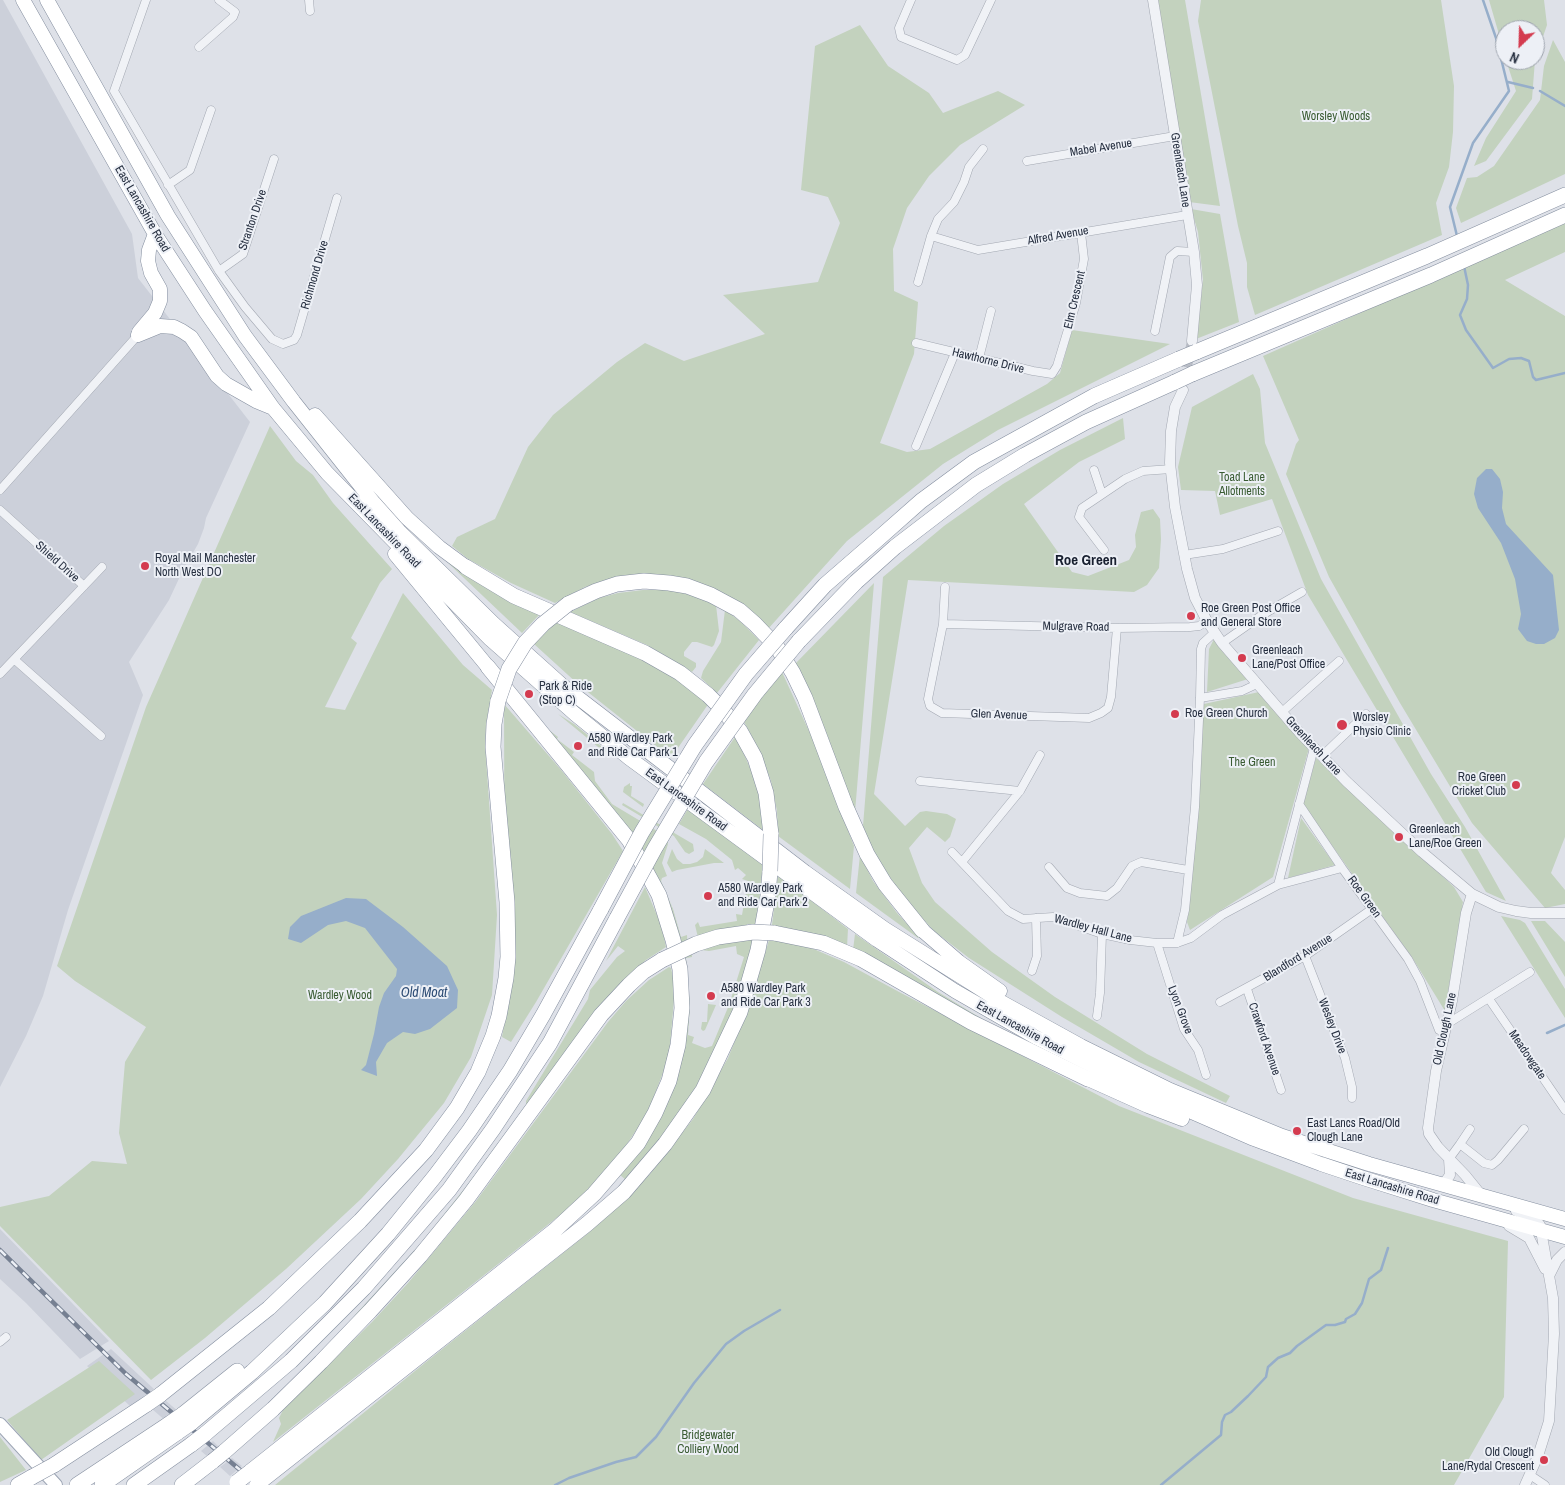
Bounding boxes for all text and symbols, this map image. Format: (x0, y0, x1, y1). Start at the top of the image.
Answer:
north arrow (1495, 20, 1545, 70)
text: N (1507, 48, 1522, 68)
park label: Worsley Woods (1302, 110, 1370, 124)
street label: Greenleach Lane (1167, 132, 1193, 208)
street label: Mabel Avenue (1069, 136, 1133, 160)
street label: East Lancashire Road (111, 163, 173, 255)
street label: Stranton Drive (236, 188, 270, 252)
street label: Alfred Avenue (1026, 224, 1090, 248)
street label: Richmond Drive (298, 239, 332, 311)
street label: Elm Crescent (1061, 270, 1089, 330)
street label: Hawthorne Drive (950, 345, 1026, 377)
park label: Toad Lane Allotments (1219, 471, 1265, 499)
street label: East Lancashire Road (345, 491, 423, 571)
street label: Shield Drive (32, 539, 82, 585)
place label: Royal Mail Manchester North West DO (155, 552, 256, 580)
district label: Roe Green (1055, 552, 1117, 570)
marker: Royal Mail Manchester North West DO (139, 560, 151, 572)
place label: Roe Green Post Office and General Store (1201, 602, 1300, 630)
marker: Roe Green Post Office and General Store (1185, 610, 1197, 622)
street label: Mulgrave Road (1043, 619, 1109, 635)
place label: Greenleach Lane/Post Office (1252, 644, 1325, 672)
marker: Greenleach Lane/Post Office (1236, 652, 1248, 664)
place label: Park & Ride (Stop C) (539, 680, 592, 708)
marker: Park & Ride (Stop C) (523, 688, 535, 700)
street label: Glen Avenue (970, 707, 1028, 723)
place label: Roe Green Church (1185, 707, 1268, 721)
marker: Roe Green Church (1169, 708, 1181, 720)
place label: Worsley Physio Clinic (1353, 711, 1411, 739)
street label: Greenleach Lane (1282, 713, 1344, 779)
marker: Worsley Physio Clinic (1335, 718, 1349, 732)
place label: A580 Wardley Park and Ride Car Park 1 (588, 732, 678, 760)
marker: A580 Wardley Park and Ride Car Park 1 (572, 740, 584, 752)
park label: The Green (1228, 756, 1276, 770)
street label: East Lancashire Road (642, 766, 730, 834)
place label: Roe Green Cricket Club (1452, 771, 1506, 799)
marker: Roe Green Cricket Club (1510, 779, 1522, 791)
place label: Greenleach Lane/Roe Green (1409, 823, 1482, 851)
marker: Greenleach Lane/Roe Green (1393, 831, 1405, 843)
street label: Roe Green (1344, 873, 1384, 921)
place label: A580 Wardley Park and Ride Car Park 2 (718, 882, 808, 910)
marker: A580 Wardley Park and Ride Car Park 2 (702, 890, 714, 902)
street label: Wardley Hall Lane (1052, 912, 1134, 946)
street label: Blandford Avenue (1261, 931, 1335, 985)
place label: A580 Wardley Park and Ride Car Park 3 (721, 982, 811, 1010)
street label: Lyon Grove (1164, 984, 1196, 1036)
water label: Old Moat (401, 985, 447, 1001)
park label: Wardley Wood (308, 989, 372, 1003)
marker: A580 Wardley Park and Ride Car Park 3 (705, 990, 717, 1002)
street label: Old Clough Lane (1430, 991, 1460, 1067)
street label: Wesley Drive (1315, 996, 1349, 1056)
street label: East Lancashire Road (974, 998, 1066, 1058)
street label: Crawford Avenue (1245, 1001, 1283, 1077)
street label: Meadowgate (1505, 1028, 1549, 1082)
place label: East Lancs Road/Old Clough Lane (1307, 1117, 1400, 1145)
marker: East Lancs Road/Old Clough Lane (1291, 1125, 1303, 1137)
street label: East Lancashire Road (1343, 1166, 1441, 1208)
park label: Bridgewater Colliery Wood (677, 1429, 739, 1457)
place label: Old Clough Lane/Rydal Crescent (1442, 1446, 1534, 1474)
marker: Old Clough Lane/Rydal Crescent (1538, 1454, 1550, 1466)

